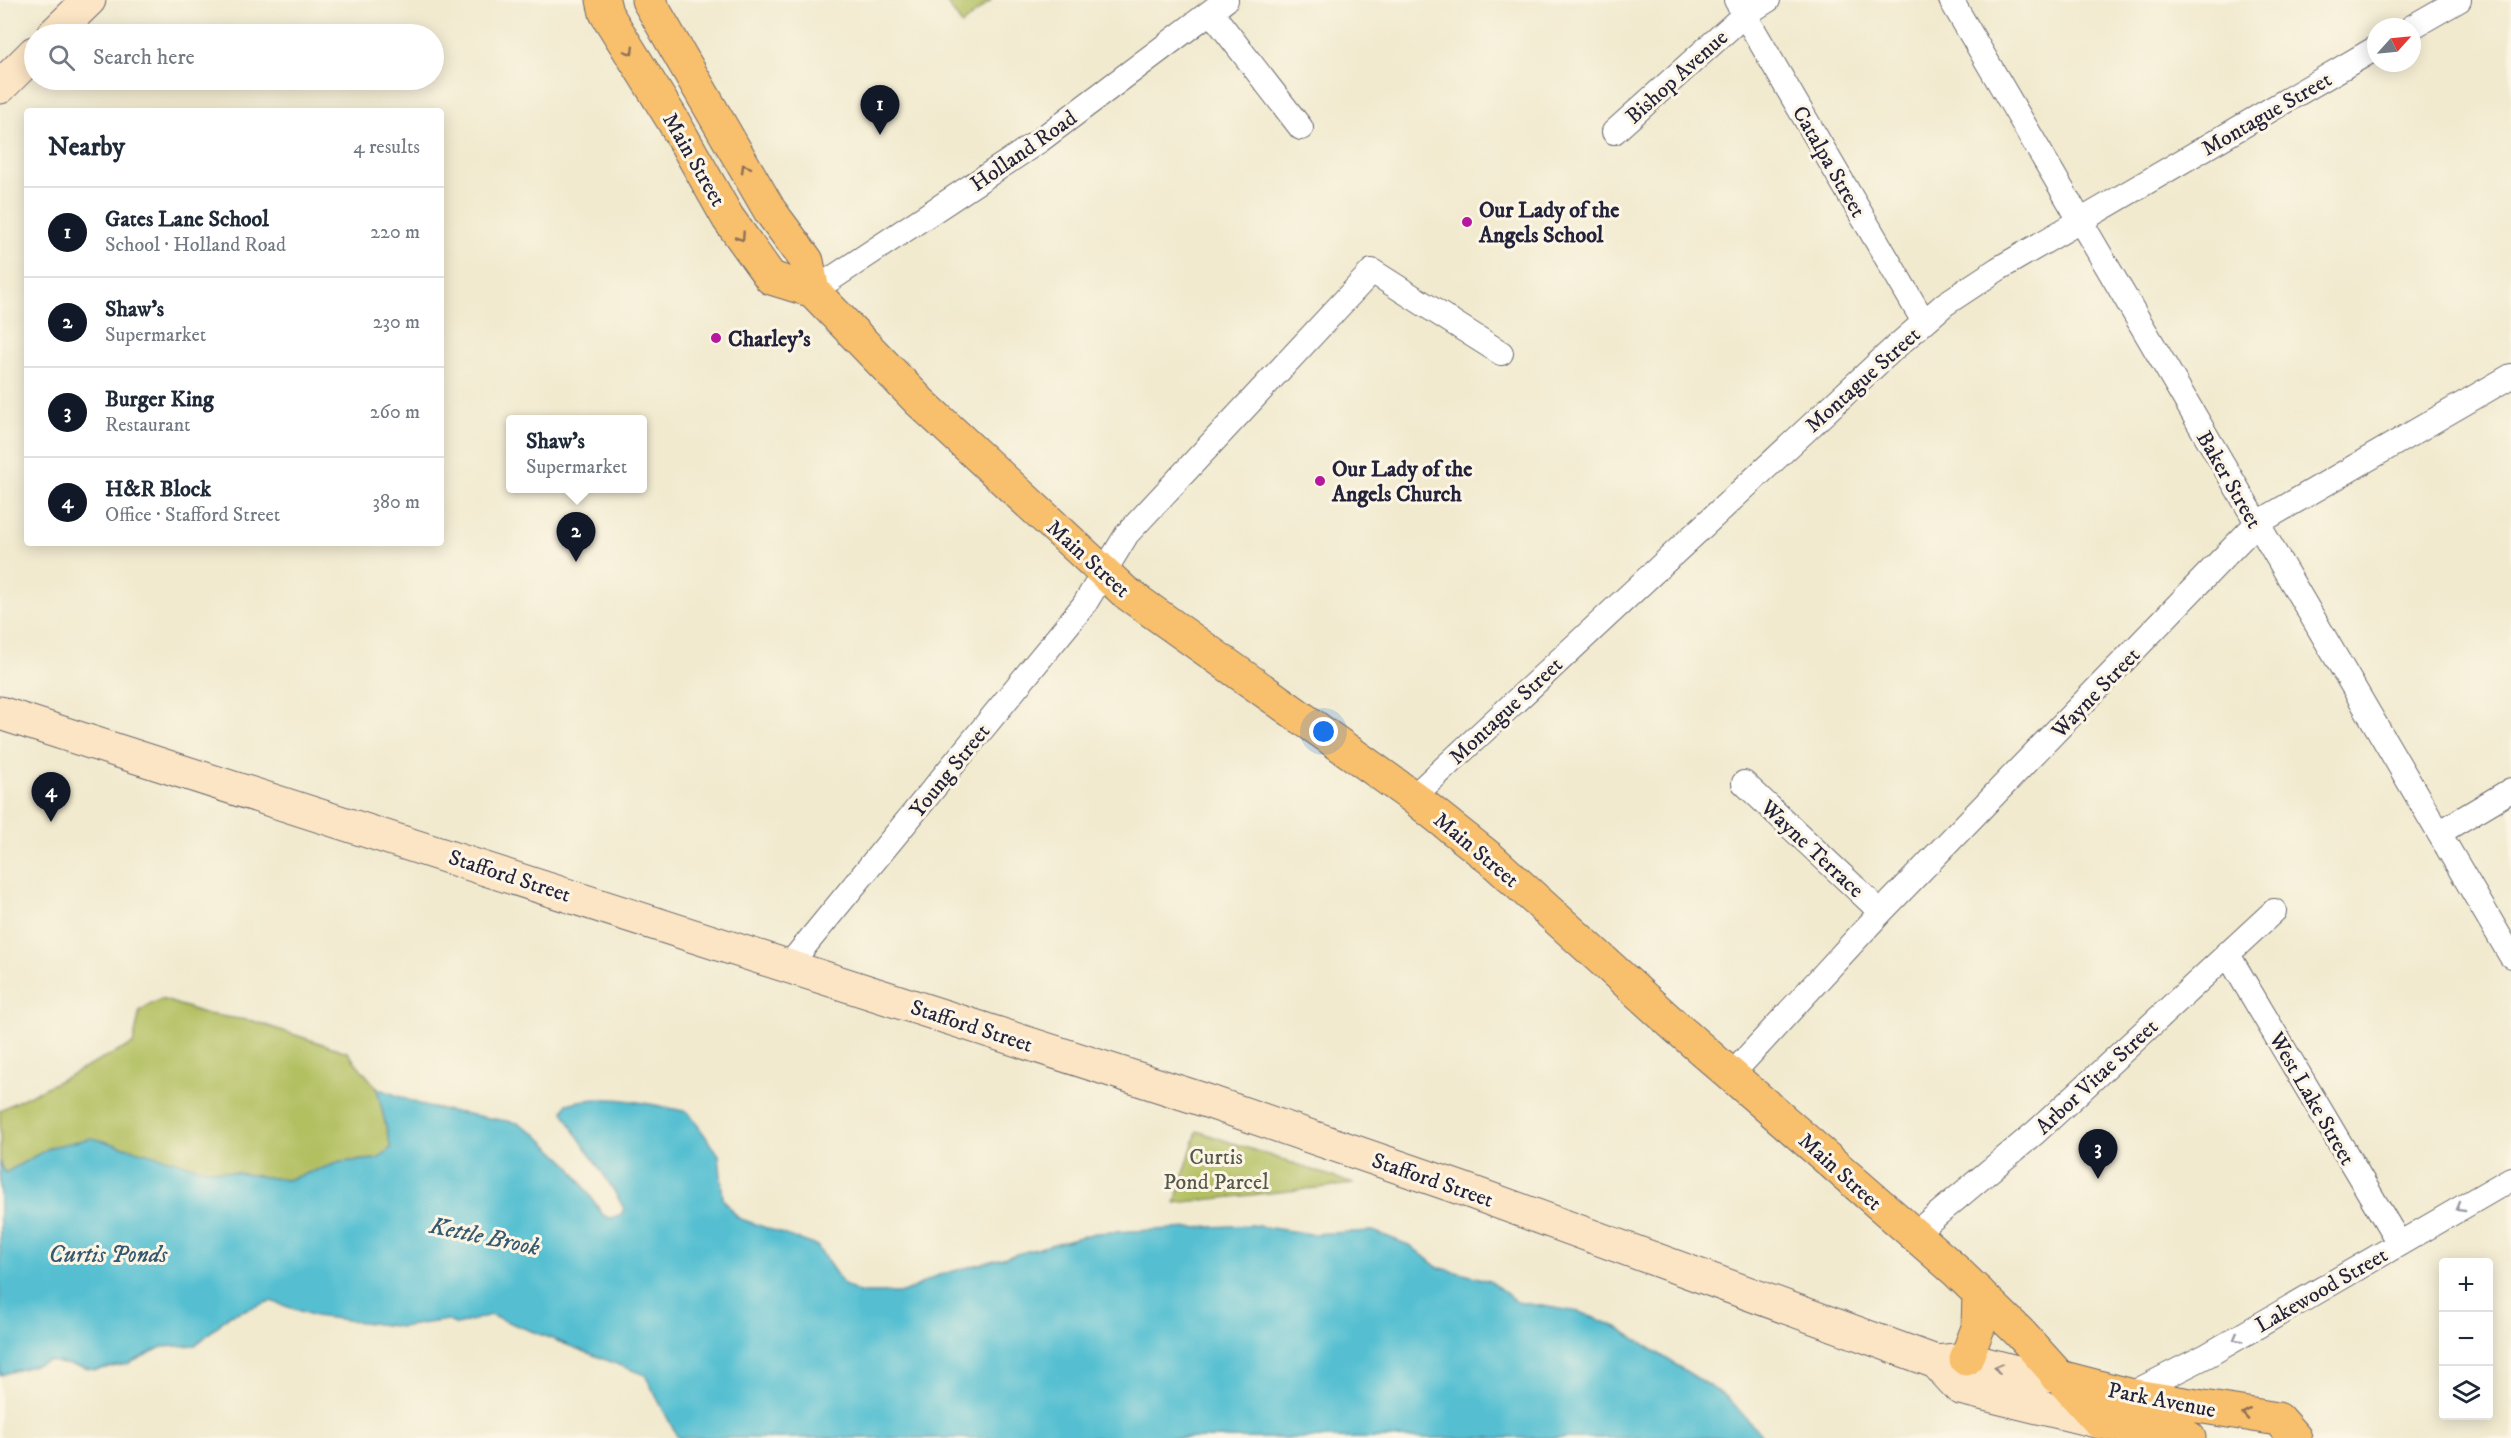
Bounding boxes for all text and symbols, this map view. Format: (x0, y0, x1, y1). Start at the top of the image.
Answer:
north arrow (2367, 18, 2421, 72)
search box (24, 24, 444, 90)
street label: Bishop Avenue (1620, 24, 1734, 130)
icon: search (45, 41, 78, 74)
text: Search here (93, 44, 195, 71)
one-way arrow (622, 45, 634, 55)
street label: Montague Street (2197, 66, 2336, 162)
pin: 1 (860, 86, 900, 135)
street label: Catalpa Street (1786, 101, 1871, 222)
street label: Holland Road (965, 105, 1082, 198)
street label: Main Street (656, 108, 731, 211)
text: Nearby (48, 131, 125, 164)
text: 4 results (353, 135, 420, 160)
one-way arrow (741, 164, 752, 174)
place label: Our Lady of the Angels School (1478, 197, 1619, 249)
text: Gates Lane School (105, 206, 269, 233)
marker: Our Lady of the Angels School (1460, 215, 1474, 229)
text: 1 (64, 220, 71, 245)
text: 220 m (370, 220, 420, 245)
one-way arrow (734, 230, 745, 241)
text: School · Holland Road (105, 233, 286, 258)
text: Shaw's (105, 296, 164, 323)
text: 2 (63, 310, 72, 335)
text: 230 m (373, 310, 420, 335)
street label: Montague Street (1800, 321, 1926, 439)
text: Supermarket (105, 323, 206, 348)
place label: Charley's (728, 326, 811, 353)
marker: Charley's (709, 331, 723, 345)
text: Burger King (105, 386, 214, 413)
text: 3 (64, 400, 71, 425)
text: 260 m (370, 400, 420, 425)
text: Restaurant (105, 413, 190, 438)
popup (506, 415, 647, 493)
street label: Baker Street (2190, 426, 2267, 533)
text: Shaw's (526, 428, 585, 455)
text: Supermarket (526, 455, 627, 480)
place label: Our Lady of the Angels Church (1331, 456, 1472, 508)
marker: Our Lady of the Angels Church (1313, 474, 1327, 488)
text: H&R Block (105, 476, 211, 503)
text: 4 (62, 490, 73, 515)
text: 380 m (372, 490, 420, 515)
text: Office · Stafford Street (105, 503, 280, 528)
pin: 2 (556, 512, 596, 562)
street label: Main Street (1041, 514, 1135, 604)
street label: Wayne Street (2045, 642, 2146, 745)
street label: Montague Street (1444, 652, 1568, 771)
your location (1309, 717, 1338, 746)
street label: Young Street (904, 719, 996, 823)
pin: 4 (32, 772, 70, 822)
street label: Wayne Terrace (1754, 794, 1869, 904)
street label: Main Street (1428, 807, 1524, 894)
street label: Stafford Street (445, 844, 574, 909)
street label: Stafford Street (907, 994, 1036, 1059)
street label: Arbor Vitae Street (2030, 1013, 2164, 1141)
street label: West Lake Street (2262, 1027, 2361, 1170)
street label: Main Street (1793, 1127, 1887, 1217)
pin: 3 (2078, 1130, 2118, 1179)
park label: Curtis Pond Parcel (1163, 1144, 1269, 1196)
street label: Stafford Street (1368, 1147, 1497, 1214)
one-way arrow (2456, 1201, 2466, 1212)
water label: Kettle Brook (426, 1211, 542, 1263)
water label: Curtis Ponds (49, 1240, 168, 1270)
street label: Lakewood Street (2251, 1242, 2393, 1339)
map controls (2439, 1258, 2493, 1420)
button: + (2439, 1258, 2493, 1312)
button: − (2439, 1312, 2493, 1366)
one-way arrow (2233, 1331, 2243, 1342)
one-way arrow (1994, 1362, 2004, 1375)
button: layers (2439, 1366, 2493, 1420)
street label: Park Avenue (2106, 1377, 2218, 1424)
one-way arrow (2241, 1408, 2250, 1420)

